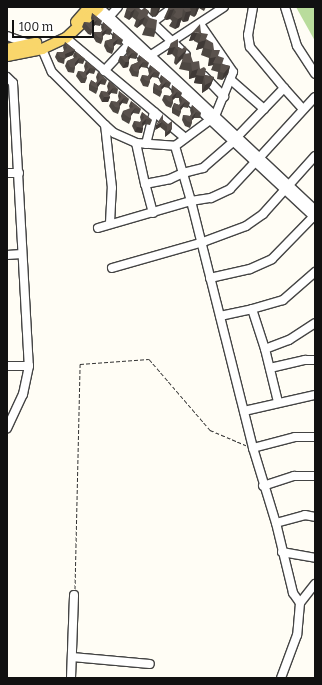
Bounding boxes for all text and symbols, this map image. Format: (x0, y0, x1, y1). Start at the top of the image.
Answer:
scale bar (14, 12, 96, 38)
text: 100 m (19, 20, 53, 34)

